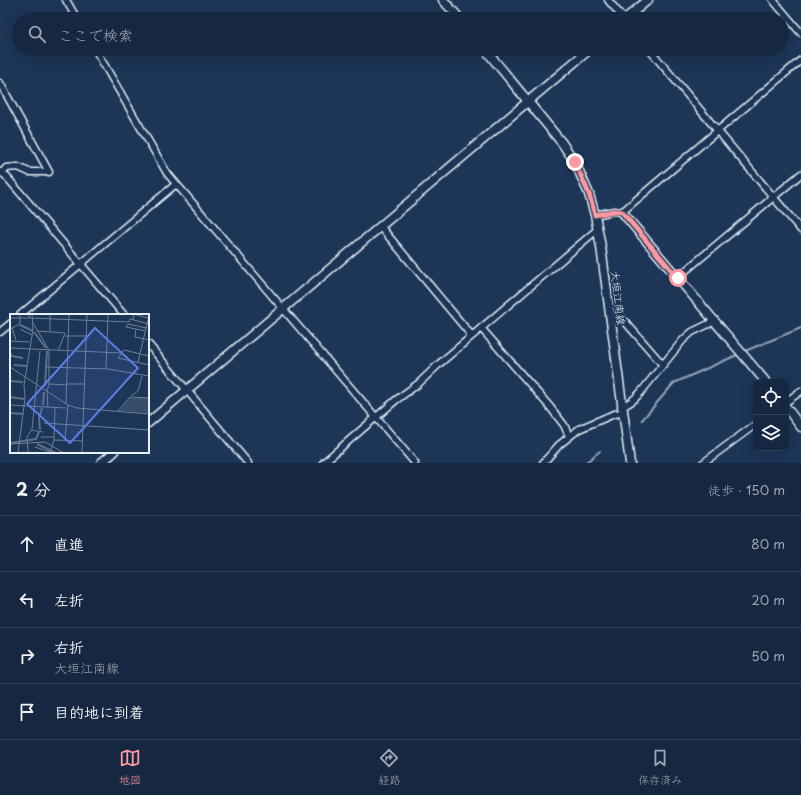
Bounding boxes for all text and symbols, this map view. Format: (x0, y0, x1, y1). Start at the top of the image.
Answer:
search box (12, 12, 789, 56)
icon: search (26, 23, 48, 45)
text: ここで検索 (58, 23, 133, 46)
route end (566, 153, 584, 171)
route start (669, 269, 687, 287)
street label: 大垣江南線 (607, 270, 630, 326)
inset map (10, 314, 149, 453)
map controls (753, 379, 789, 451)
button: locate (753, 379, 789, 415)
button: layers (753, 415, 789, 451)
text: 2 分 (16, 476, 50, 502)
text: 徒歩 · 150 m (708, 480, 785, 499)
text: 直進 (54, 532, 84, 555)
icon: ahead (16, 533, 38, 555)
text: 80 m (751, 534, 785, 553)
text: 左折 (54, 588, 84, 611)
icon: left (16, 589, 38, 611)
text: 20 m (751, 590, 785, 609)
text: 右折 (54, 635, 84, 658)
icon: right (16, 645, 38, 667)
text: 50 m (751, 646, 785, 665)
text: 大垣江南線 (54, 658, 119, 677)
text: 目的地に到着 (54, 700, 144, 723)
icon: arrive (16, 701, 38, 723)
tab: 地図 (119, 747, 141, 788)
tab: 経路 (378, 747, 400, 788)
tab: 保存済み (638, 747, 682, 788)

